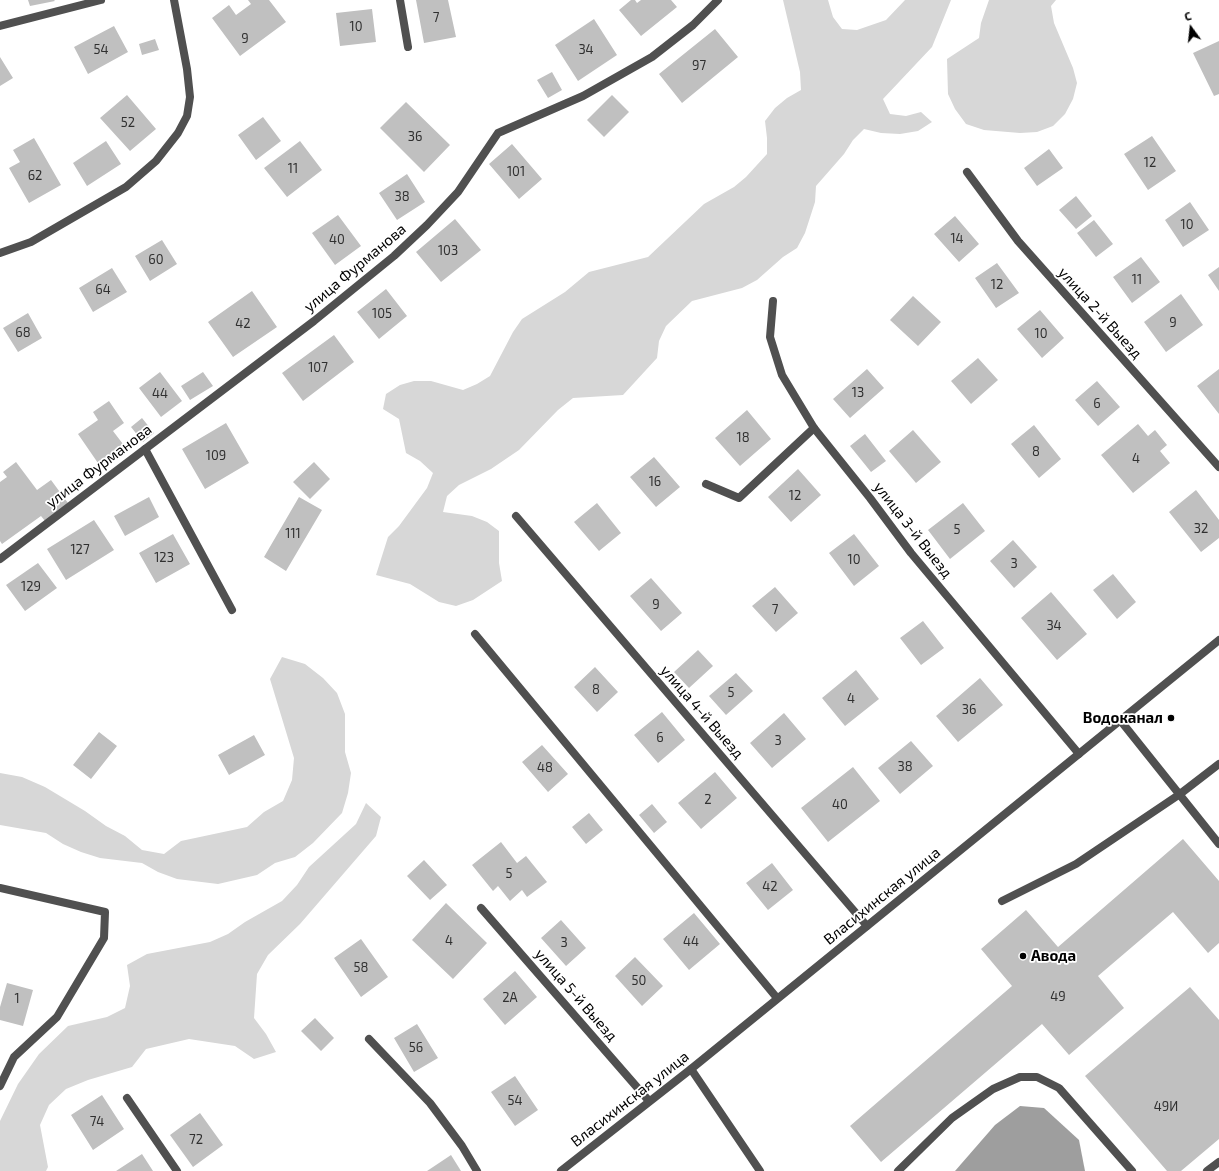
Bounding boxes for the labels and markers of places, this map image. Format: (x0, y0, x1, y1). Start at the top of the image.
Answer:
place label: Водоканал (1083, 709, 1163, 727)
marker: Водоканал (1166, 713, 1176, 723)
place label: Авода (1031, 947, 1076, 965)
marker: Авода (1018, 951, 1028, 961)

